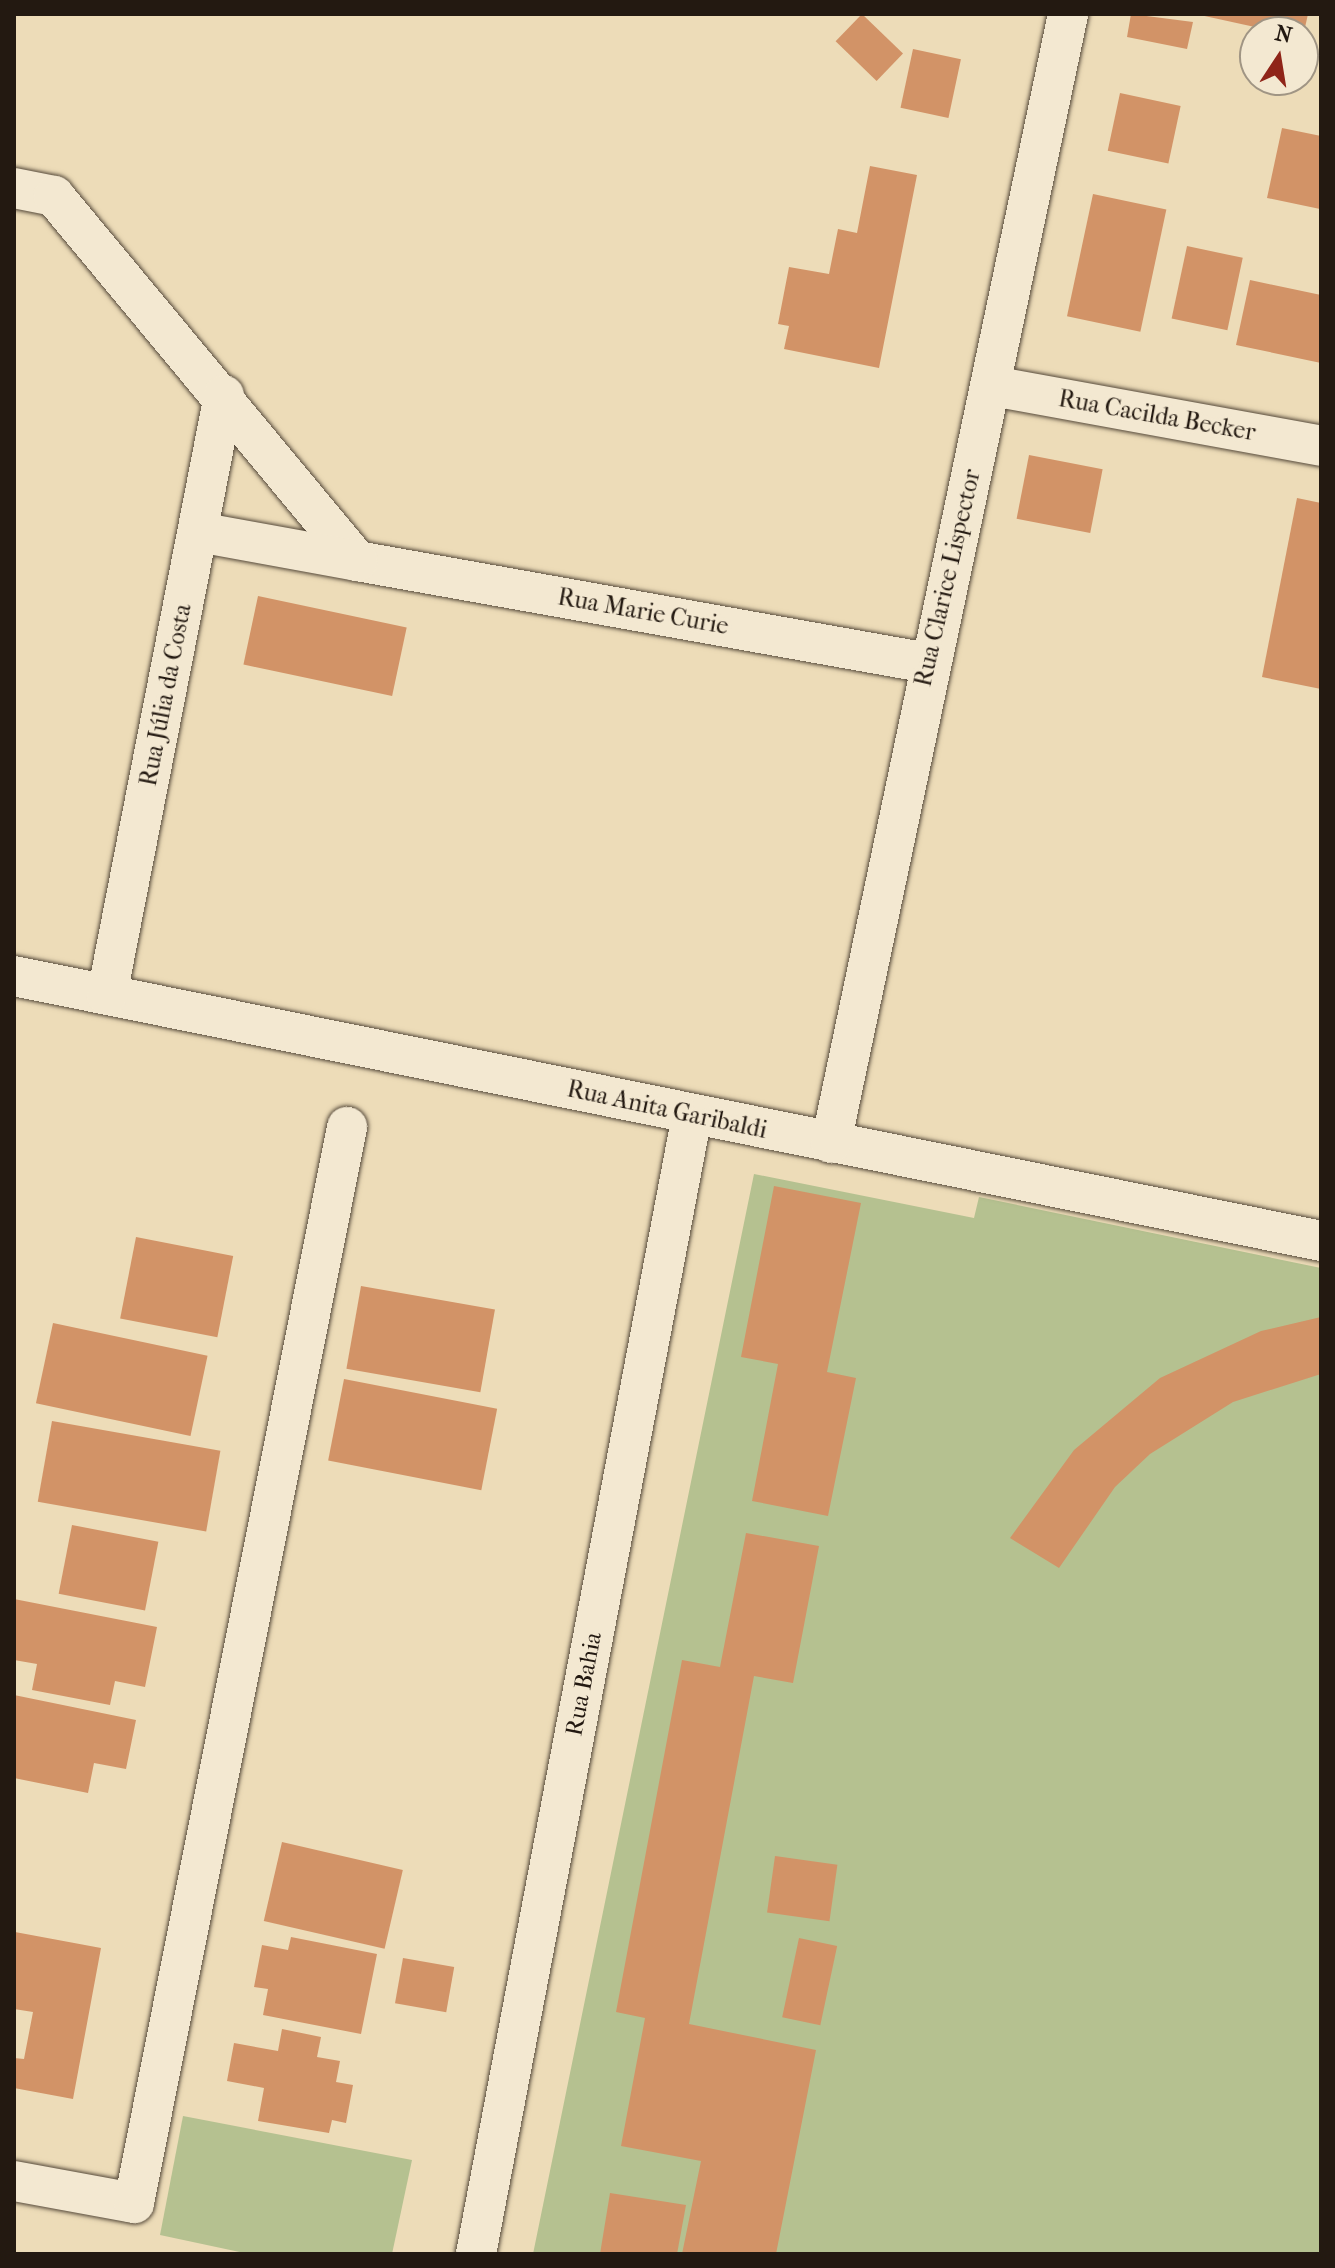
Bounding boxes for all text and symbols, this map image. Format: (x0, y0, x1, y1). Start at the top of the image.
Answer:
north arrow (1239, 16, 1319, 96)
text: N (1273, 20, 1294, 49)
street label: Rua Cacilda Becker (1056, 384, 1258, 448)
street label: Rua Clarice Lispector (909, 467, 987, 689)
street label: Rua Marie Curie (555, 583, 731, 641)
street label: Rua Júlia da Costa (134, 601, 198, 789)
street label: Rua Anita Garibaldi (564, 1075, 770, 1145)
street label: Rua Bahia (560, 1630, 608, 1738)

